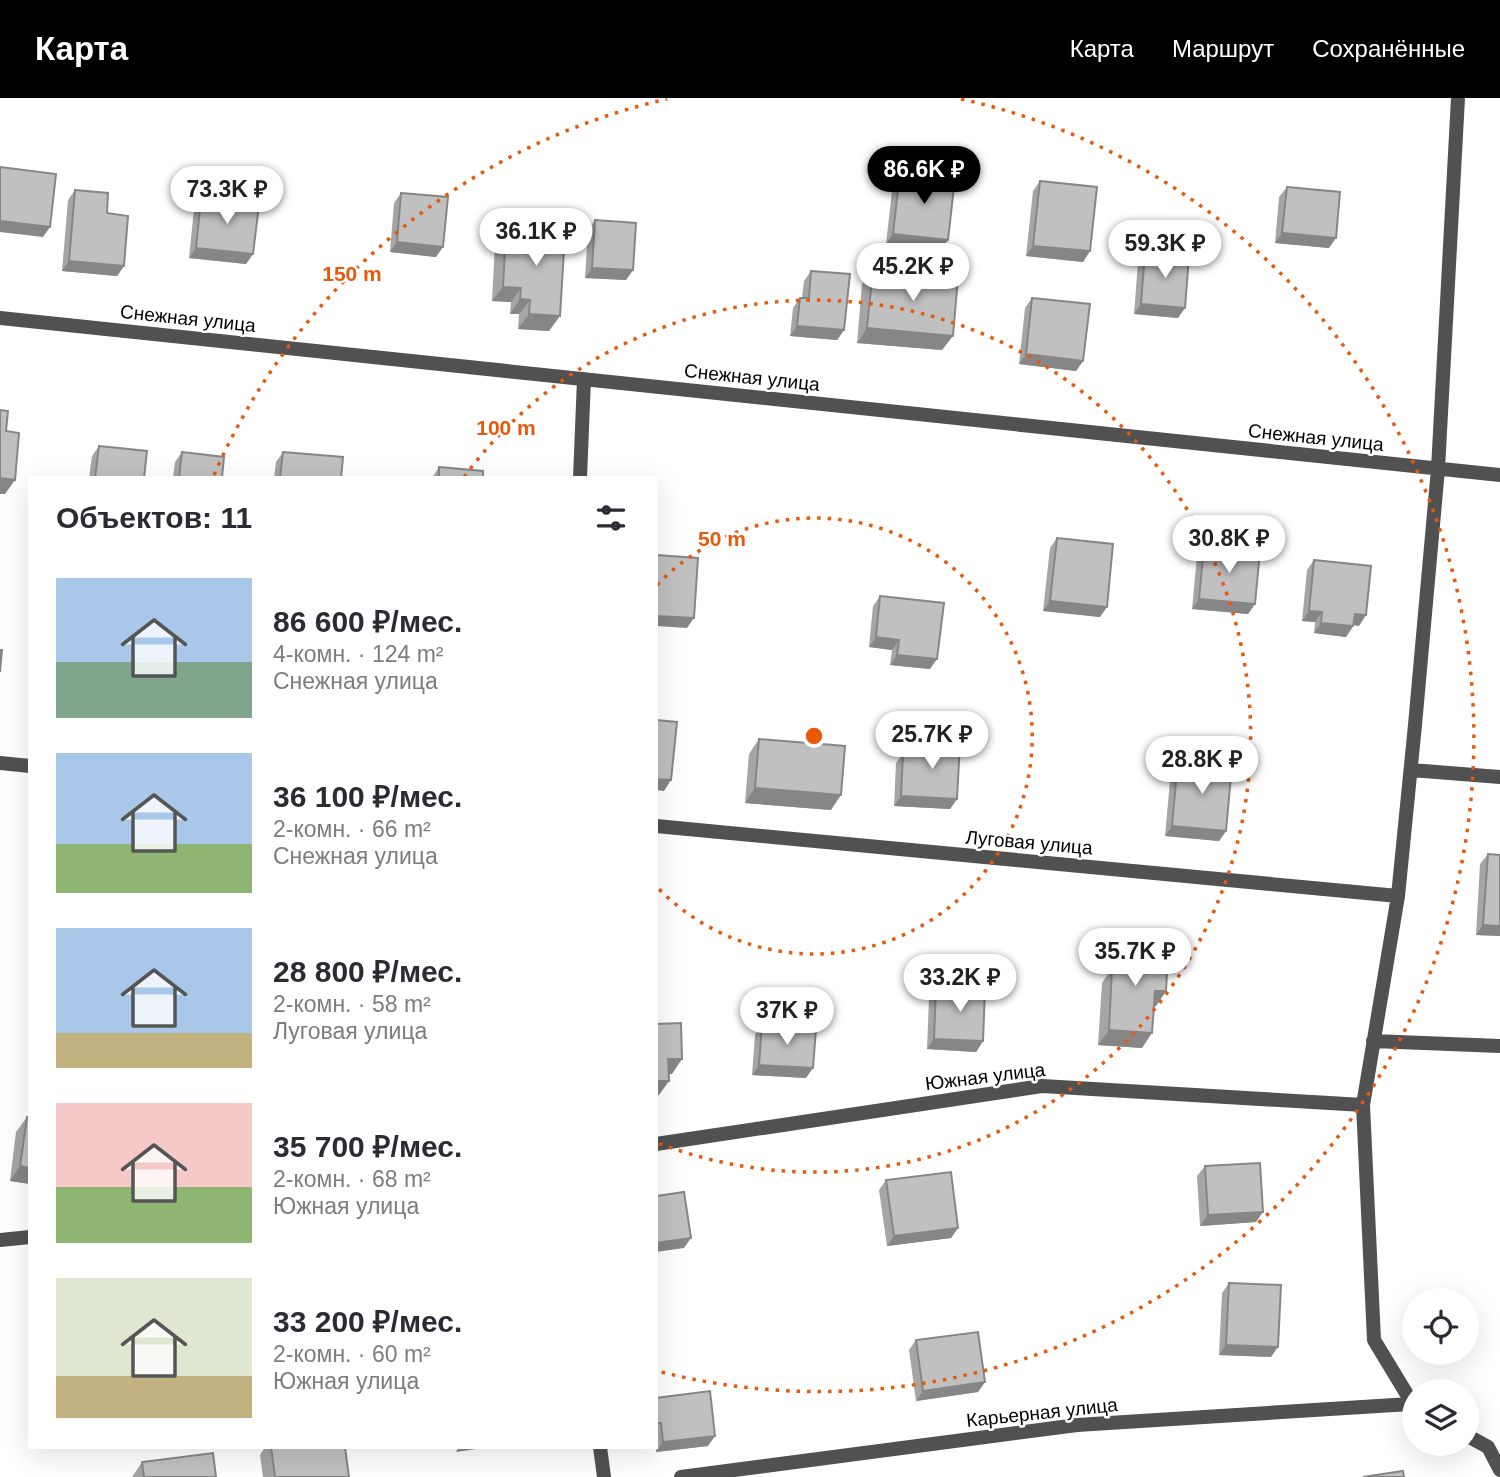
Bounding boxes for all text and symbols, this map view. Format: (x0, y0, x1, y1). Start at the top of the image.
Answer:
text: Карта (35, 30, 128, 67)
text: Карта (1070, 35, 1134, 62)
text: Маршрут (1172, 35, 1274, 62)
text: Сохранённые (1312, 35, 1465, 62)
pin: 86.6K ₽ (859, 146, 989, 206)
text: 86.6K ₽ (883, 156, 965, 182)
pin: 73.3K ₽ (162, 166, 292, 226)
text: 73.3K ₽ (186, 176, 268, 202)
pin: 36.1K ₽ (471, 208, 601, 268)
text: 36.1K ₽ (495, 218, 577, 244)
pin: 59.3K ₽ (1100, 220, 1230, 280)
text: 59.3K ₽ (1124, 230, 1206, 256)
pin: 45.2K ₽ (848, 244, 978, 303)
text: 45.2K ₽ (872, 253, 954, 279)
text: 150 m (322, 262, 382, 285)
street label: Снежная улица (119, 301, 257, 336)
street label: Снежная улица (683, 360, 821, 395)
text: 100 m (476, 416, 536, 439)
street label: Снежная улица (1247, 420, 1385, 455)
icon: filters (592, 499, 630, 537)
text: Объектов: 11 (56, 501, 252, 534)
pin: 30.8K ₽ (1164, 516, 1294, 575)
text: 30.8K ₽ (1188, 525, 1270, 551)
text: 50 m (698, 527, 746, 550)
text: 86 600 ₽/мес. (273, 605, 462, 638)
icon: home (112, 606, 196, 690)
text: 4-комн. · 124 m² (273, 641, 444, 667)
text: Снежная улица (273, 668, 438, 694)
pin: 25.7K ₽ (867, 712, 997, 771)
text: 25.7K ₽ (891, 721, 973, 747)
centre of rings (802, 724, 826, 748)
pin: 28.8K ₽ (1137, 736, 1267, 796)
text: 28.8K ₽ (1161, 746, 1243, 772)
text: 36 100 ₽/мес. (273, 780, 462, 813)
icon: home (112, 781, 196, 865)
text: 2-комн. · 66 m² (273, 816, 431, 842)
street label: Луговая улица (965, 826, 1094, 859)
text: Снежная улица (273, 843, 438, 869)
pin: 35.7K ₽ (1070, 928, 1200, 988)
text: 35.7K ₽ (1094, 938, 1176, 964)
pin: 33.2K ₽ (895, 954, 1025, 1014)
text: 28 800 ₽/мес. (273, 955, 462, 988)
icon: home (112, 956, 196, 1040)
text: 33.2K ₽ (919, 964, 1001, 990)
pin: 37K ₽ (738, 988, 836, 1047)
text: 2-комн. · 58 m² (273, 991, 431, 1017)
text: 37K ₽ (756, 997, 818, 1023)
text: Луговая улица (273, 1018, 427, 1044)
street label: Южная улица (924, 1059, 1047, 1094)
text: 35 700 ₽/мес. (273, 1130, 462, 1163)
icon: home (112, 1131, 196, 1215)
text: 2-комн. · 68 m² (273, 1166, 431, 1192)
text: Южная улица (273, 1193, 419, 1219)
map controls (1402, 1288, 1479, 1456)
button: locate (1402, 1288, 1479, 1365)
text: 33 200 ₽/мес. (273, 1305, 462, 1338)
icon: home (112, 1306, 196, 1390)
text: 2-комн. · 60 m² (273, 1341, 431, 1367)
text: Южная улица (273, 1368, 419, 1394)
button: layers (1402, 1379, 1479, 1456)
street label: Карьерная улица (965, 1394, 1119, 1431)

